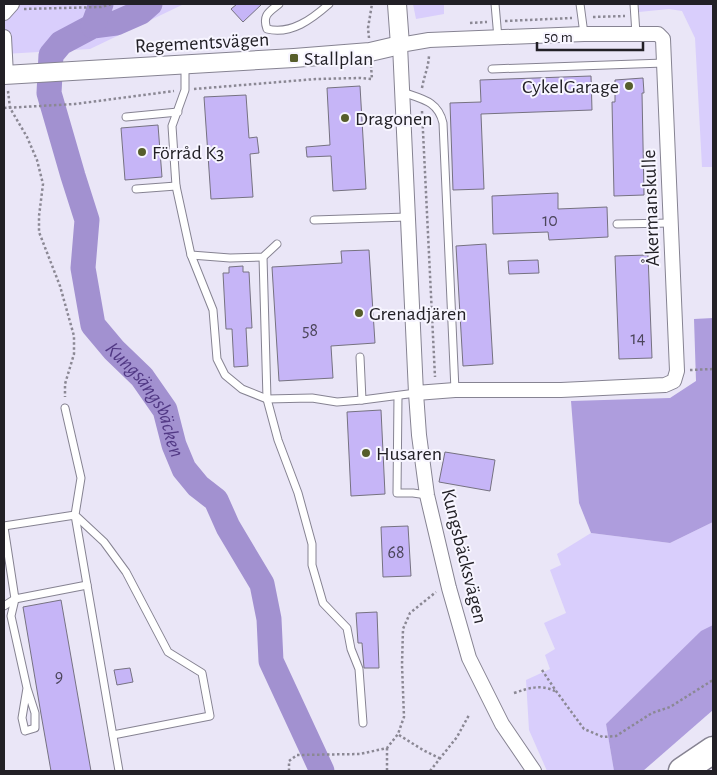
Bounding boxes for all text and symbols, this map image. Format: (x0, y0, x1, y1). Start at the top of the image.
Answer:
scale bar (537, 20, 643, 52)
street label: Regementsvägen (134, 29, 270, 57)
text: 50 m (544, 30, 573, 45)
place label: Stallplan (304, 49, 373, 69)
marker: Stallplan (288, 52, 300, 64)
place label: CykelGarage (522, 77, 619, 97)
marker: CykelGarage (623, 80, 635, 92)
place label: Dragonen (355, 109, 433, 129)
marker: Dragonen (339, 112, 351, 124)
place label: Förråd K3 (152, 143, 224, 163)
marker: Förråd K3 (136, 146, 148, 158)
street label: Åkermanskulle (638, 149, 663, 267)
house number: 10 (542, 212, 558, 230)
place label: Grenadjären (369, 304, 466, 324)
marker: Grenadjären (353, 307, 365, 319)
house number: 58 (302, 322, 318, 340)
house number: 14 (631, 330, 646, 348)
water label: Kungsängsbäcken (101, 338, 188, 460)
place label: Husaren (376, 444, 442, 464)
marker: Husaren (360, 447, 372, 459)
street label: Kungsbäcksvägen (438, 487, 490, 626)
house number: 68 (388, 544, 405, 562)
house number: 9 (55, 668, 63, 686)

